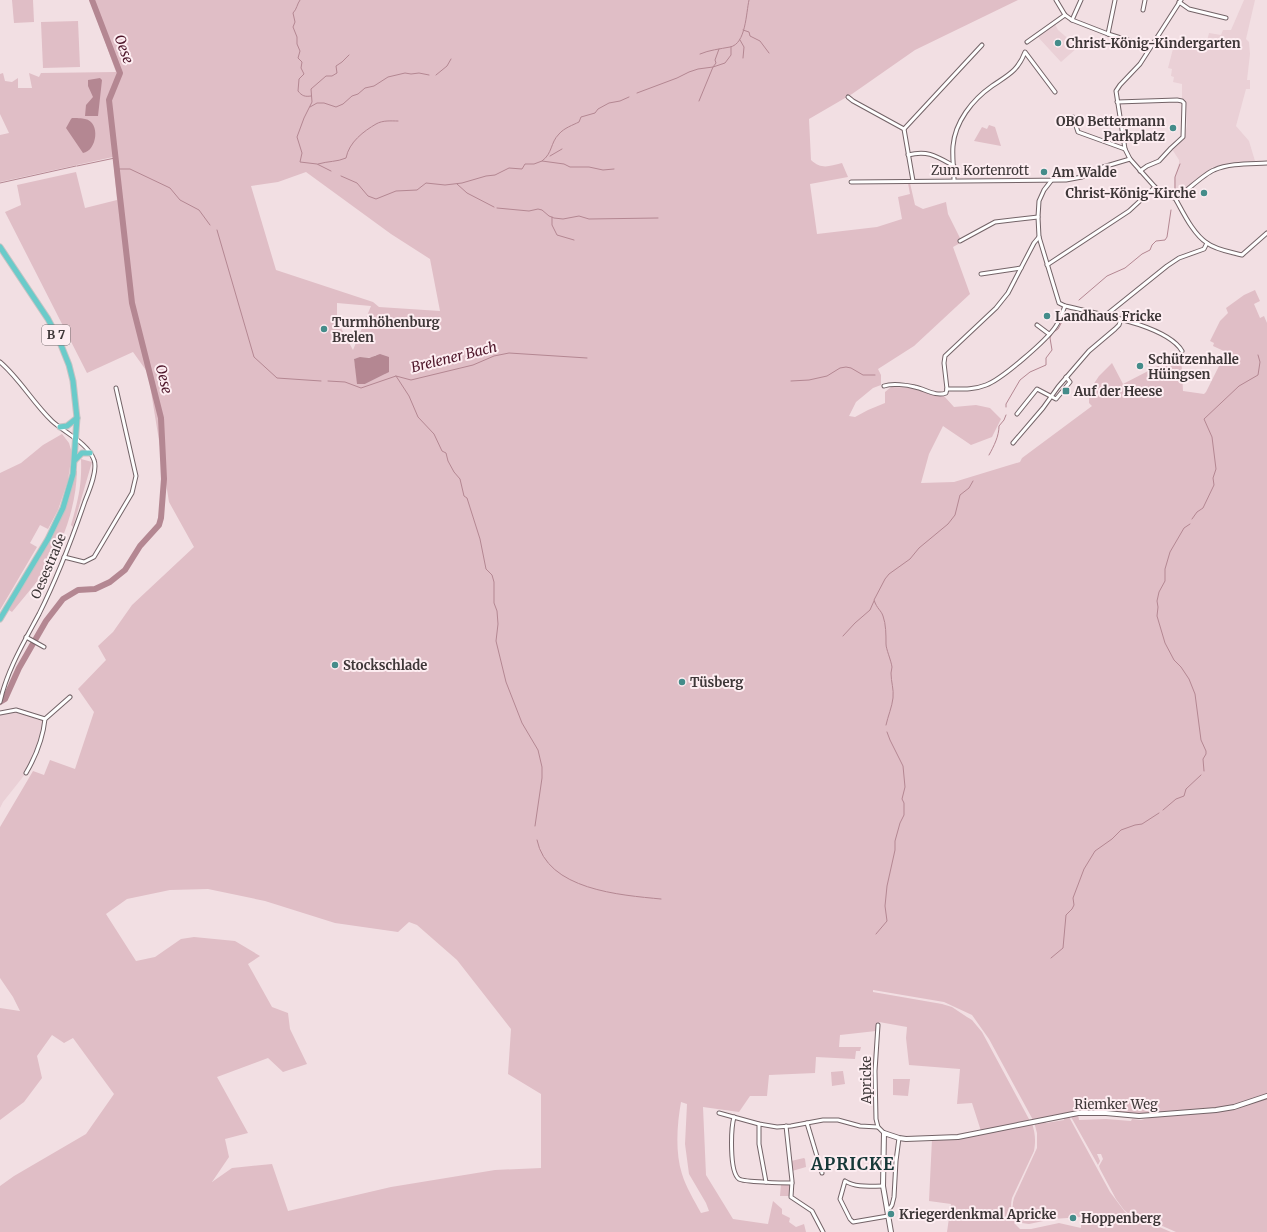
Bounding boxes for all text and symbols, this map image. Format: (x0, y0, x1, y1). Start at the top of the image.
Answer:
water label: Oese (110, 32, 138, 66)
place label: Christ-König-Kindergarten (1066, 35, 1241, 52)
marker: Christ-König-Kindergarten (1053, 38, 1063, 48)
place label: OBO Bettermann Parkplatz (1056, 113, 1165, 145)
marker: OBO Bettermann Parkplatz (1168, 123, 1178, 133)
street label: Zum Kortenrott (931, 162, 1029, 179)
place label: Am Walde (1051, 164, 1117, 181)
marker: Am Walde (1039, 167, 1049, 177)
place label: Christ-König-Kirche (1065, 185, 1196, 202)
marker: Christ-König-Kirche (1199, 188, 1209, 198)
place label: Landhaus Fricke (1055, 308, 1162, 325)
marker: Landhaus Fricke (1042, 311, 1052, 321)
place label: Turmhöhenburg Brelen (332, 314, 440, 346)
marker: Turmhöhenburg Brelen (319, 324, 329, 334)
road number: B 7 (42, 325, 70, 345)
water label: Brelener Bach (409, 338, 499, 376)
place label: Schützenhalle Hüingsen (1148, 351, 1239, 383)
marker: Schützenhalle Hüingsen (1135, 361, 1145, 371)
water label: Oese (152, 362, 176, 396)
place label: Auf der Heese (1073, 383, 1162, 400)
marker: Auf der Heese (1061, 386, 1071, 396)
street label: Oesestraße (27, 531, 70, 602)
place label: Stockschlade (343, 657, 427, 674)
marker: Stockschlade (330, 660, 340, 670)
place label: Tüsberg (690, 674, 743, 691)
marker: Tüsberg (677, 677, 687, 687)
street label: Apricke (858, 1056, 875, 1105)
street label: Riemker Weg (1074, 1096, 1158, 1113)
district label: APRICKE (810, 1153, 895, 1175)
place label: Kriegerdenkmal Apricke (899, 1206, 1056, 1223)
marker: Kriegerdenkmal Apricke (886, 1209, 896, 1219)
place label: Hoppenberg (1081, 1210, 1161, 1227)
marker: Hoppenberg (1068, 1213, 1078, 1223)

